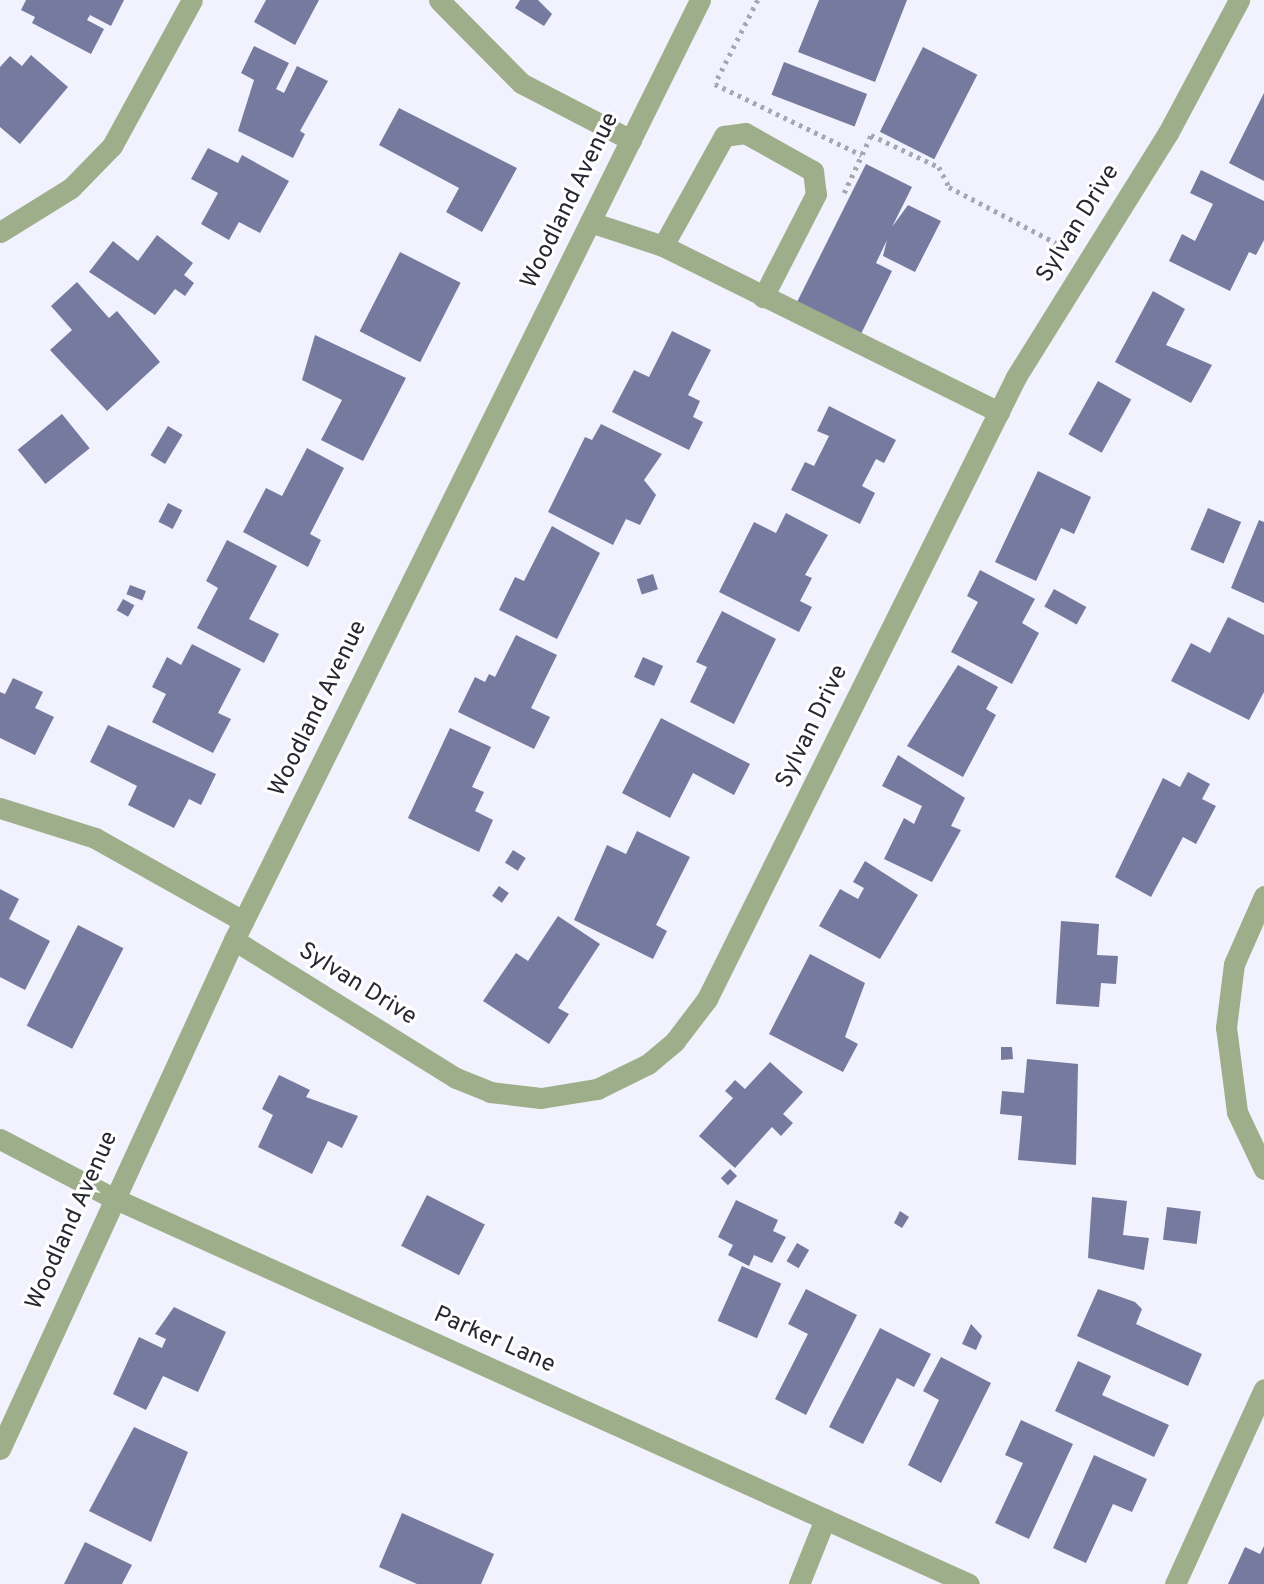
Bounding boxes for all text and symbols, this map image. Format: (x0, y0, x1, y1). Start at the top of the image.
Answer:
street label: Woodland Avenue (516, 108, 626, 294)
street label: Sylvan Drive (1031, 160, 1127, 288)
street label: Woodland Avenue (264, 616, 374, 802)
street label: Sylvan Drive (771, 661, 855, 793)
street label: Sylvan Drive (293, 937, 421, 1033)
street label: Woodland Avenue (21, 1127, 125, 1315)
street label: Parker Lane (429, 1301, 559, 1381)

